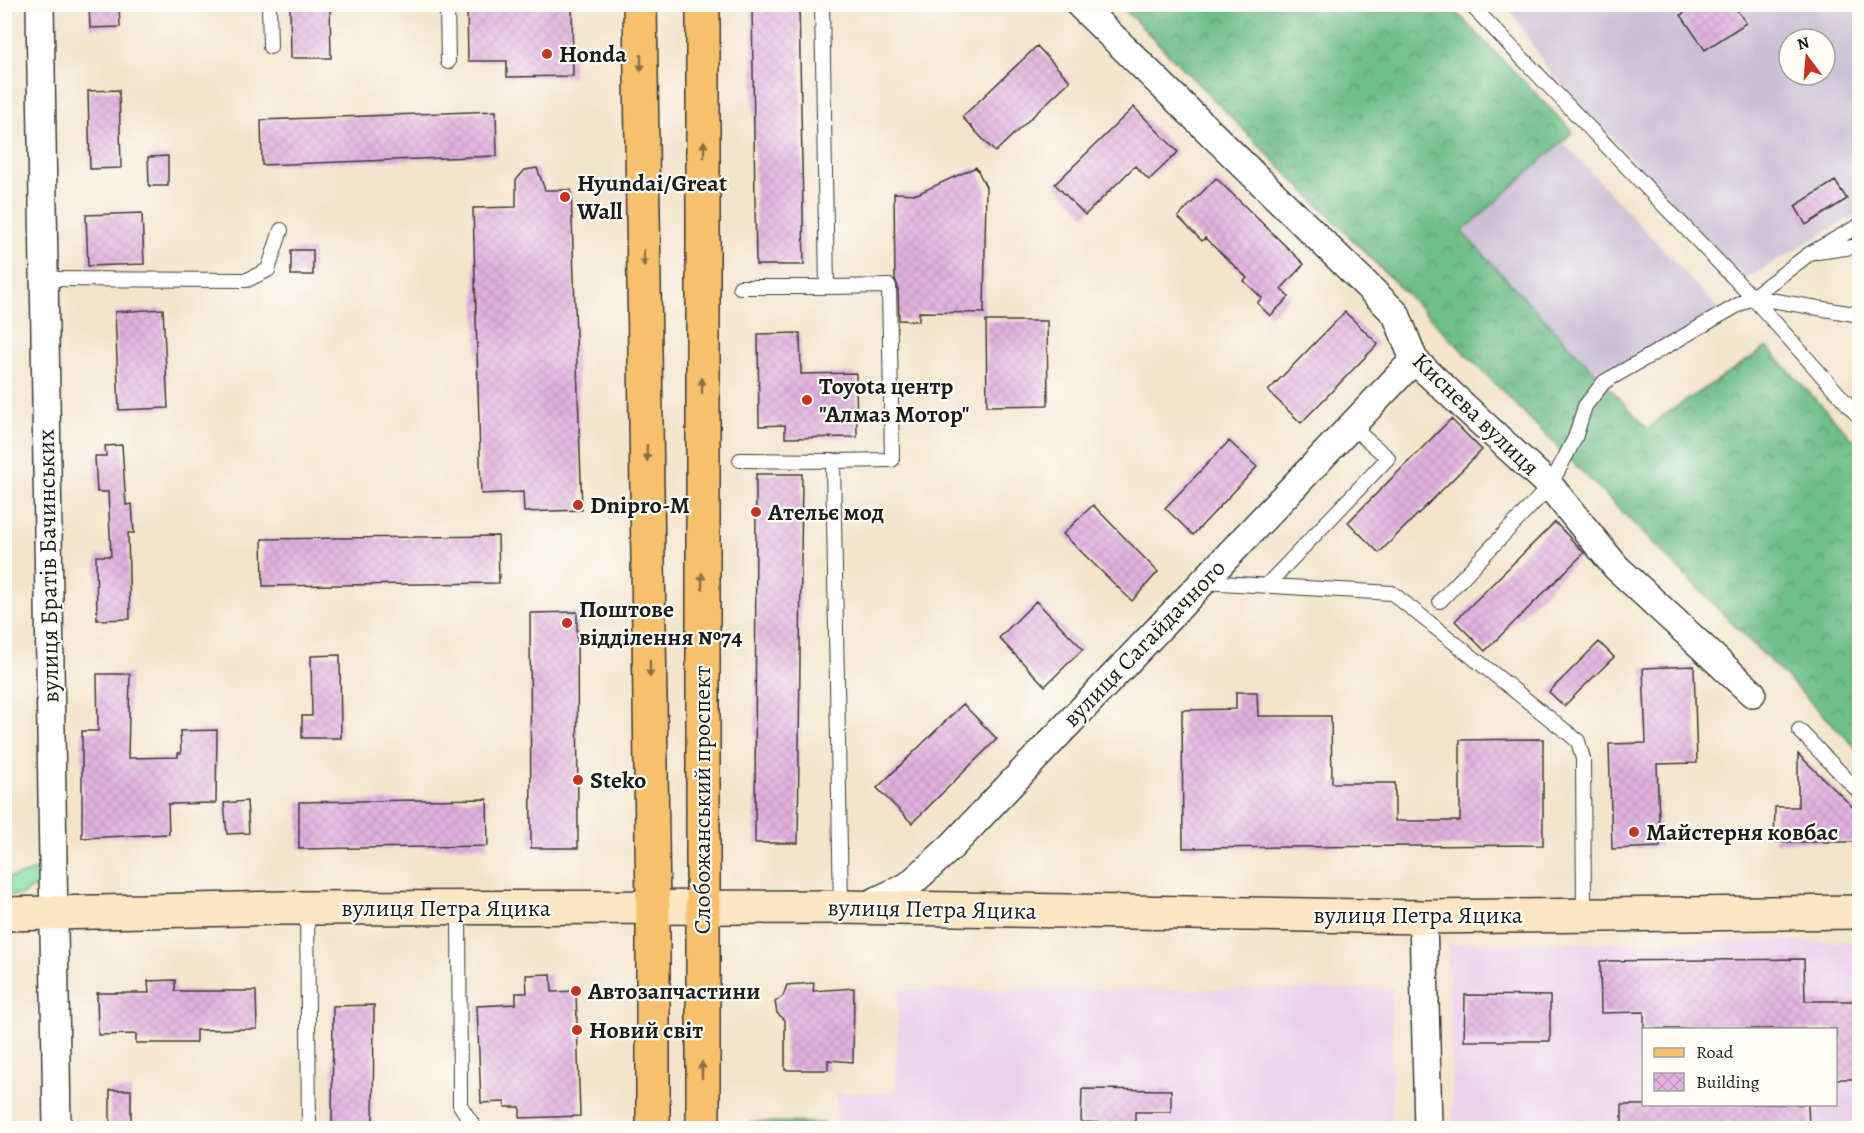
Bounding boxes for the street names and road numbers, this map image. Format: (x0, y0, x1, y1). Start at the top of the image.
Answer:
street label: Киснева вулиця (1406, 345, 1546, 483)
street label: вулиця Братів Бачинських (30, 429, 66, 703)
street label: вулиця Сагайдачного (1055, 552, 1233, 734)
street label: Слобожанський проспект (686, 665, 718, 934)
street label: вулиця Петра Яцика (827, 891, 1037, 927)
street label: вулиця Петра Яцика (341, 892, 551, 924)
street label: вулиця Петра Яцика (1313, 899, 1523, 931)

